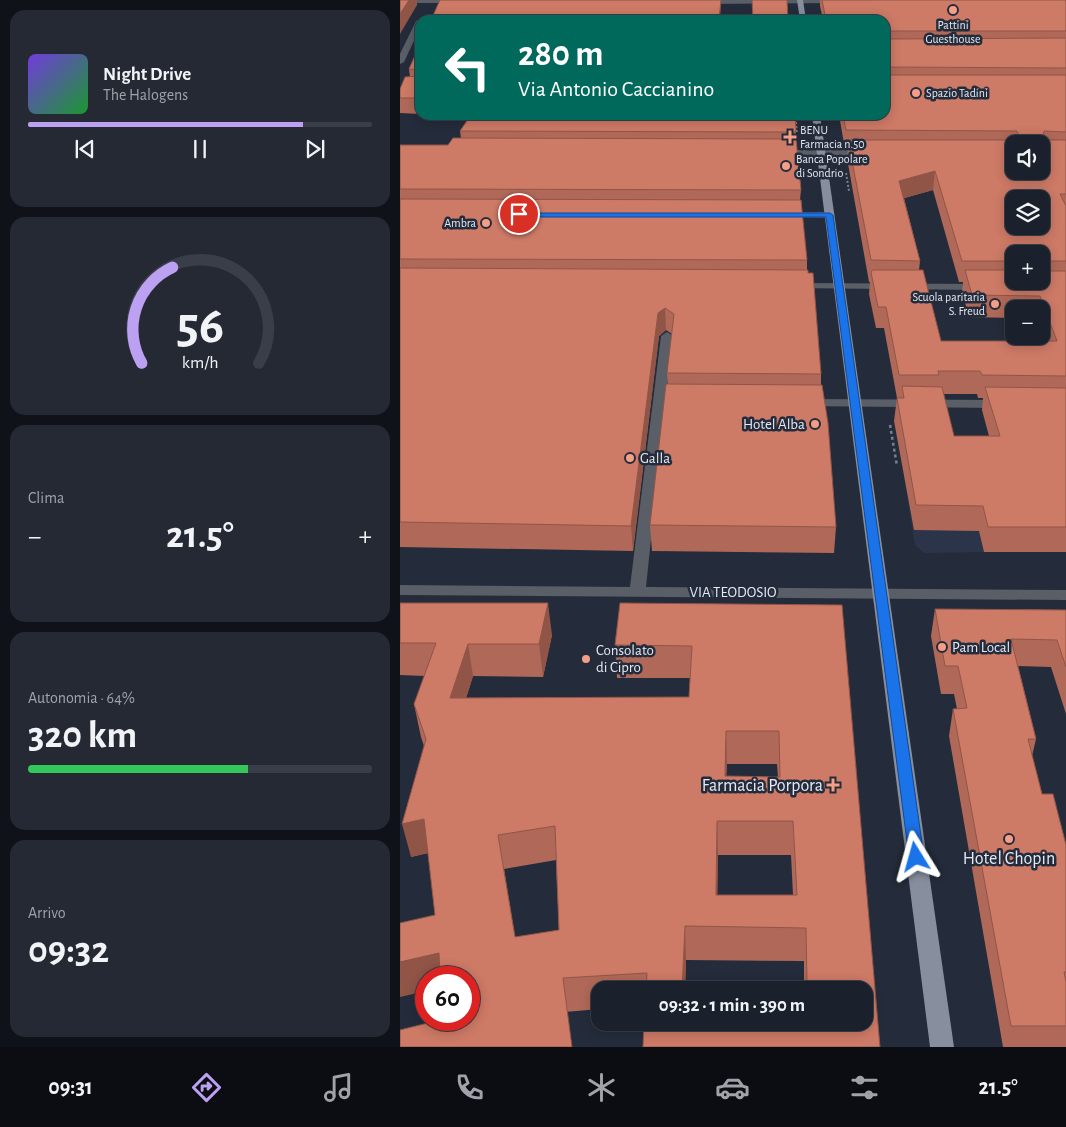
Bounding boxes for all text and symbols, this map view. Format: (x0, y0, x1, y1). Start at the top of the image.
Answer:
marker: Pattini Guesthouse (947, 4, 959, 16)
place label: Pattini Guesthouse (925, 19, 981, 45)
icon: left (435, 35, 500, 100)
text: 280 m (518, 37, 604, 72)
text: Night Drive (103, 65, 191, 84)
text: Via Antonio Caccianino (518, 78, 714, 100)
text: The Halogens (103, 87, 188, 103)
marker: Spazio Tadini (910, 87, 922, 99)
place label: Spazio Tadini (926, 87, 988, 99)
place label: BENU Farmacia n.50 (800, 124, 865, 150)
marker: BENU Farmacia n.50 (784, 131, 796, 143)
icon: previous (71, 135, 99, 163)
icon: pause (186, 135, 214, 163)
icon: next (301, 135, 329, 163)
map controls (1005, 135, 1050, 345)
button: sound (1005, 135, 1050, 180)
place label: Banca Popolare di Sondrio (796, 153, 868, 179)
marker: Banca Popolare di Sondrio (780, 160, 792, 172)
button: layers (1005, 190, 1050, 235)
pin (498, 193, 540, 235)
icon: arrive (505, 200, 533, 228)
place label: Ambra (444, 217, 476, 229)
marker: Ambra (480, 217, 492, 229)
button: + (1005, 245, 1050, 290)
place label: Scuola paritaria S. Freud (913, 291, 985, 317)
marker: Scuola paritaria S. Freud (989, 298, 1001, 310)
text: 56 (176, 300, 224, 352)
button: − (1005, 300, 1050, 345)
text: km/h (182, 354, 218, 372)
place label: Hotel Alba (743, 417, 805, 432)
marker: Hotel Alba (809, 418, 821, 430)
place label: Galla (640, 451, 670, 466)
marker: Galla (624, 452, 636, 464)
text: Clima (28, 490, 64, 506)
text: 21.5° (166, 517, 234, 555)
text: − (28, 523, 41, 551)
text: + (359, 523, 372, 551)
street label: VIA TEODOSIO (689, 585, 777, 600)
place label: Pam Local (952, 640, 1010, 655)
marker: Pam Local (936, 641, 948, 653)
place label: Consolato di Cipro (596, 643, 654, 675)
marker: Consolato di Cipro (580, 653, 592, 665)
text: Autonomia · 64% (28, 690, 135, 706)
text: 320 km (28, 717, 137, 755)
place label: Farmacia Porpora (702, 777, 823, 795)
marker: Farmacia Porpora (827, 779, 839, 791)
position arrow (889, 830, 941, 882)
marker: Hotel Chopin (1003, 833, 1015, 845)
place label: Hotel Chopin (963, 850, 1055, 868)
text: Arrivo (28, 905, 66, 921)
text: 09:32 (28, 932, 109, 970)
speed limit sign: 60 (415, 966, 480, 1031)
text: 09:32 · 1 min · 390 m (659, 996, 805, 1015)
icon: directions (189, 1070, 224, 1105)
icon: music (321, 1070, 356, 1105)
icon: phone (452, 1070, 487, 1105)
icon: climate (584, 1070, 619, 1105)
icon: car (715, 1070, 750, 1105)
icon: filters (847, 1070, 882, 1105)
text: 09:31 (48, 1076, 93, 1098)
text: 21.5° (978, 1076, 1018, 1098)

